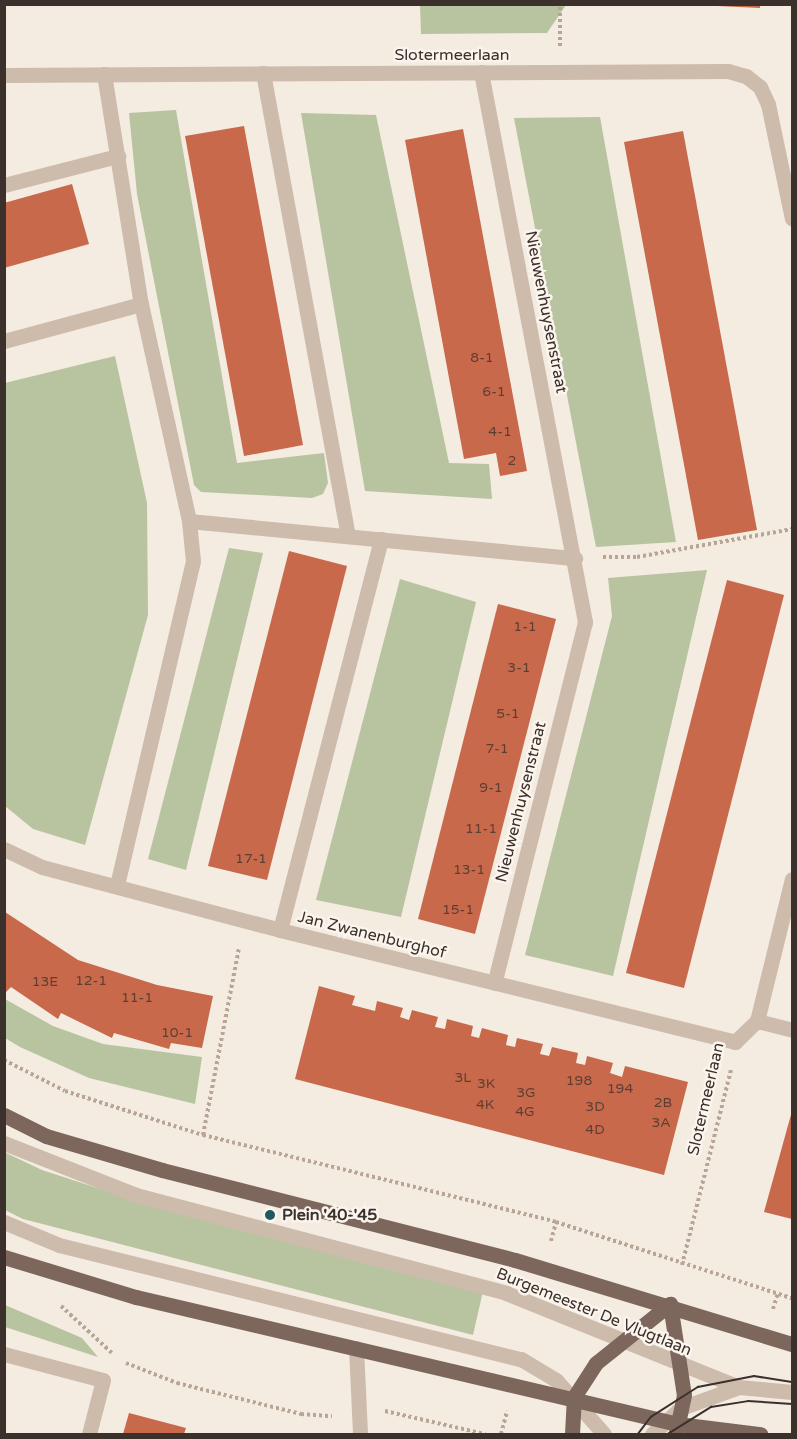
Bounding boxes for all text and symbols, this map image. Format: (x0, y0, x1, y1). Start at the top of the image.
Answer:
street label: Slotermeerlaan (394, 45, 510, 65)
street label: Nieuwenhuysenstraat (521, 229, 571, 395)
house number: 8-1 (470, 350, 494, 366)
house number: 6-1 (482, 384, 506, 400)
house number: 4-1 (488, 424, 512, 440)
house number: 2 (508, 453, 516, 469)
house number: 1-1 (513, 619, 537, 635)
house number: 3-1 (507, 660, 531, 676)
house number: 5-1 (496, 706, 520, 722)
street label: Nieuwenhuysenstraat (492, 720, 550, 884)
house number: 7-1 (485, 741, 509, 757)
house number: 9-1 (479, 780, 503, 796)
house number: 11-1 (465, 821, 497, 837)
house number: 17-1 (235, 851, 267, 867)
house number: 13-1 (453, 862, 485, 878)
house number: 15-1 (442, 902, 474, 918)
street label: Jan Zwanenburghof (296, 907, 448, 963)
house number: 12-1 (75, 973, 107, 989)
house number: 13E (32, 974, 58, 990)
house number: 11-1 (121, 990, 153, 1006)
house number: 10-1 (161, 1025, 193, 1041)
street label: Slotermeerlaan (684, 1041, 728, 1157)
house number: 3L (455, 1070, 471, 1086)
house number: 198 (566, 1073, 592, 1089)
house number: 3K (477, 1076, 495, 1092)
house number: 194 (607, 1081, 633, 1097)
house number: 3G (516, 1085, 536, 1101)
house number: 2B (654, 1095, 672, 1111)
house number: 4K (476, 1097, 494, 1113)
house number: 3D (585, 1099, 605, 1115)
house number: 4G (515, 1104, 535, 1120)
house number: 3A (651, 1115, 671, 1131)
house number: 4D (585, 1122, 605, 1138)
place label: Plein '40-'45 (282, 1205, 377, 1225)
marker: Plein '40-'45 (263, 1208, 277, 1222)
street label: Burgemeester De Vlugtlaan (493, 1264, 695, 1360)

